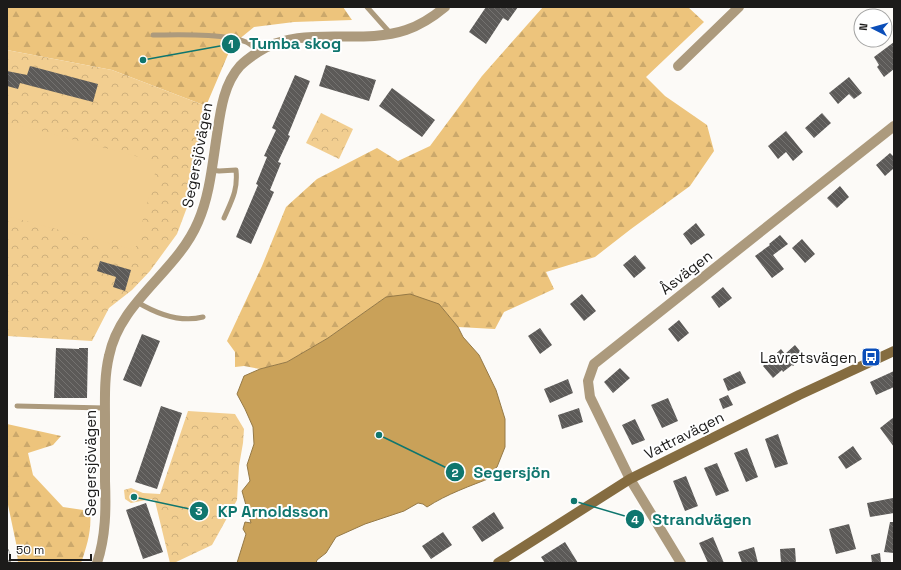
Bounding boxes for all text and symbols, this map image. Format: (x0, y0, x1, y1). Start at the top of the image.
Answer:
north arrow (853, 8, 893, 48)
text: N (856, 23, 870, 31)
callout: Tumba skog (221, 30, 349, 58)
text: Tumba skog (249, 33, 341, 54)
text: 1 (228, 36, 234, 52)
street label: Segersjövägen (177, 101, 217, 209)
street label: Åsvägen (656, 246, 716, 298)
bus stop icon: Lavretsvägen (860, 346, 882, 368)
place label: Lavretsvägen (760, 348, 857, 367)
street label: Vattravägen (641, 407, 727, 463)
street label: Segersjövägen (81, 410, 100, 516)
callout: Segersjön (445, 458, 558, 486)
text: Segersjön (474, 462, 550, 483)
text: 2 (451, 465, 459, 481)
callout: KP Arnoldsson (189, 497, 336, 525)
text: KP Arnoldsson (218, 501, 328, 522)
text: 3 (195, 503, 203, 519)
callout: Strandvägen (625, 505, 760, 533)
text: Strandvägen (652, 509, 752, 530)
text: 4 (631, 512, 639, 528)
scale bar (10, 536, 91, 562)
text: 50 m (16, 542, 44, 558)

